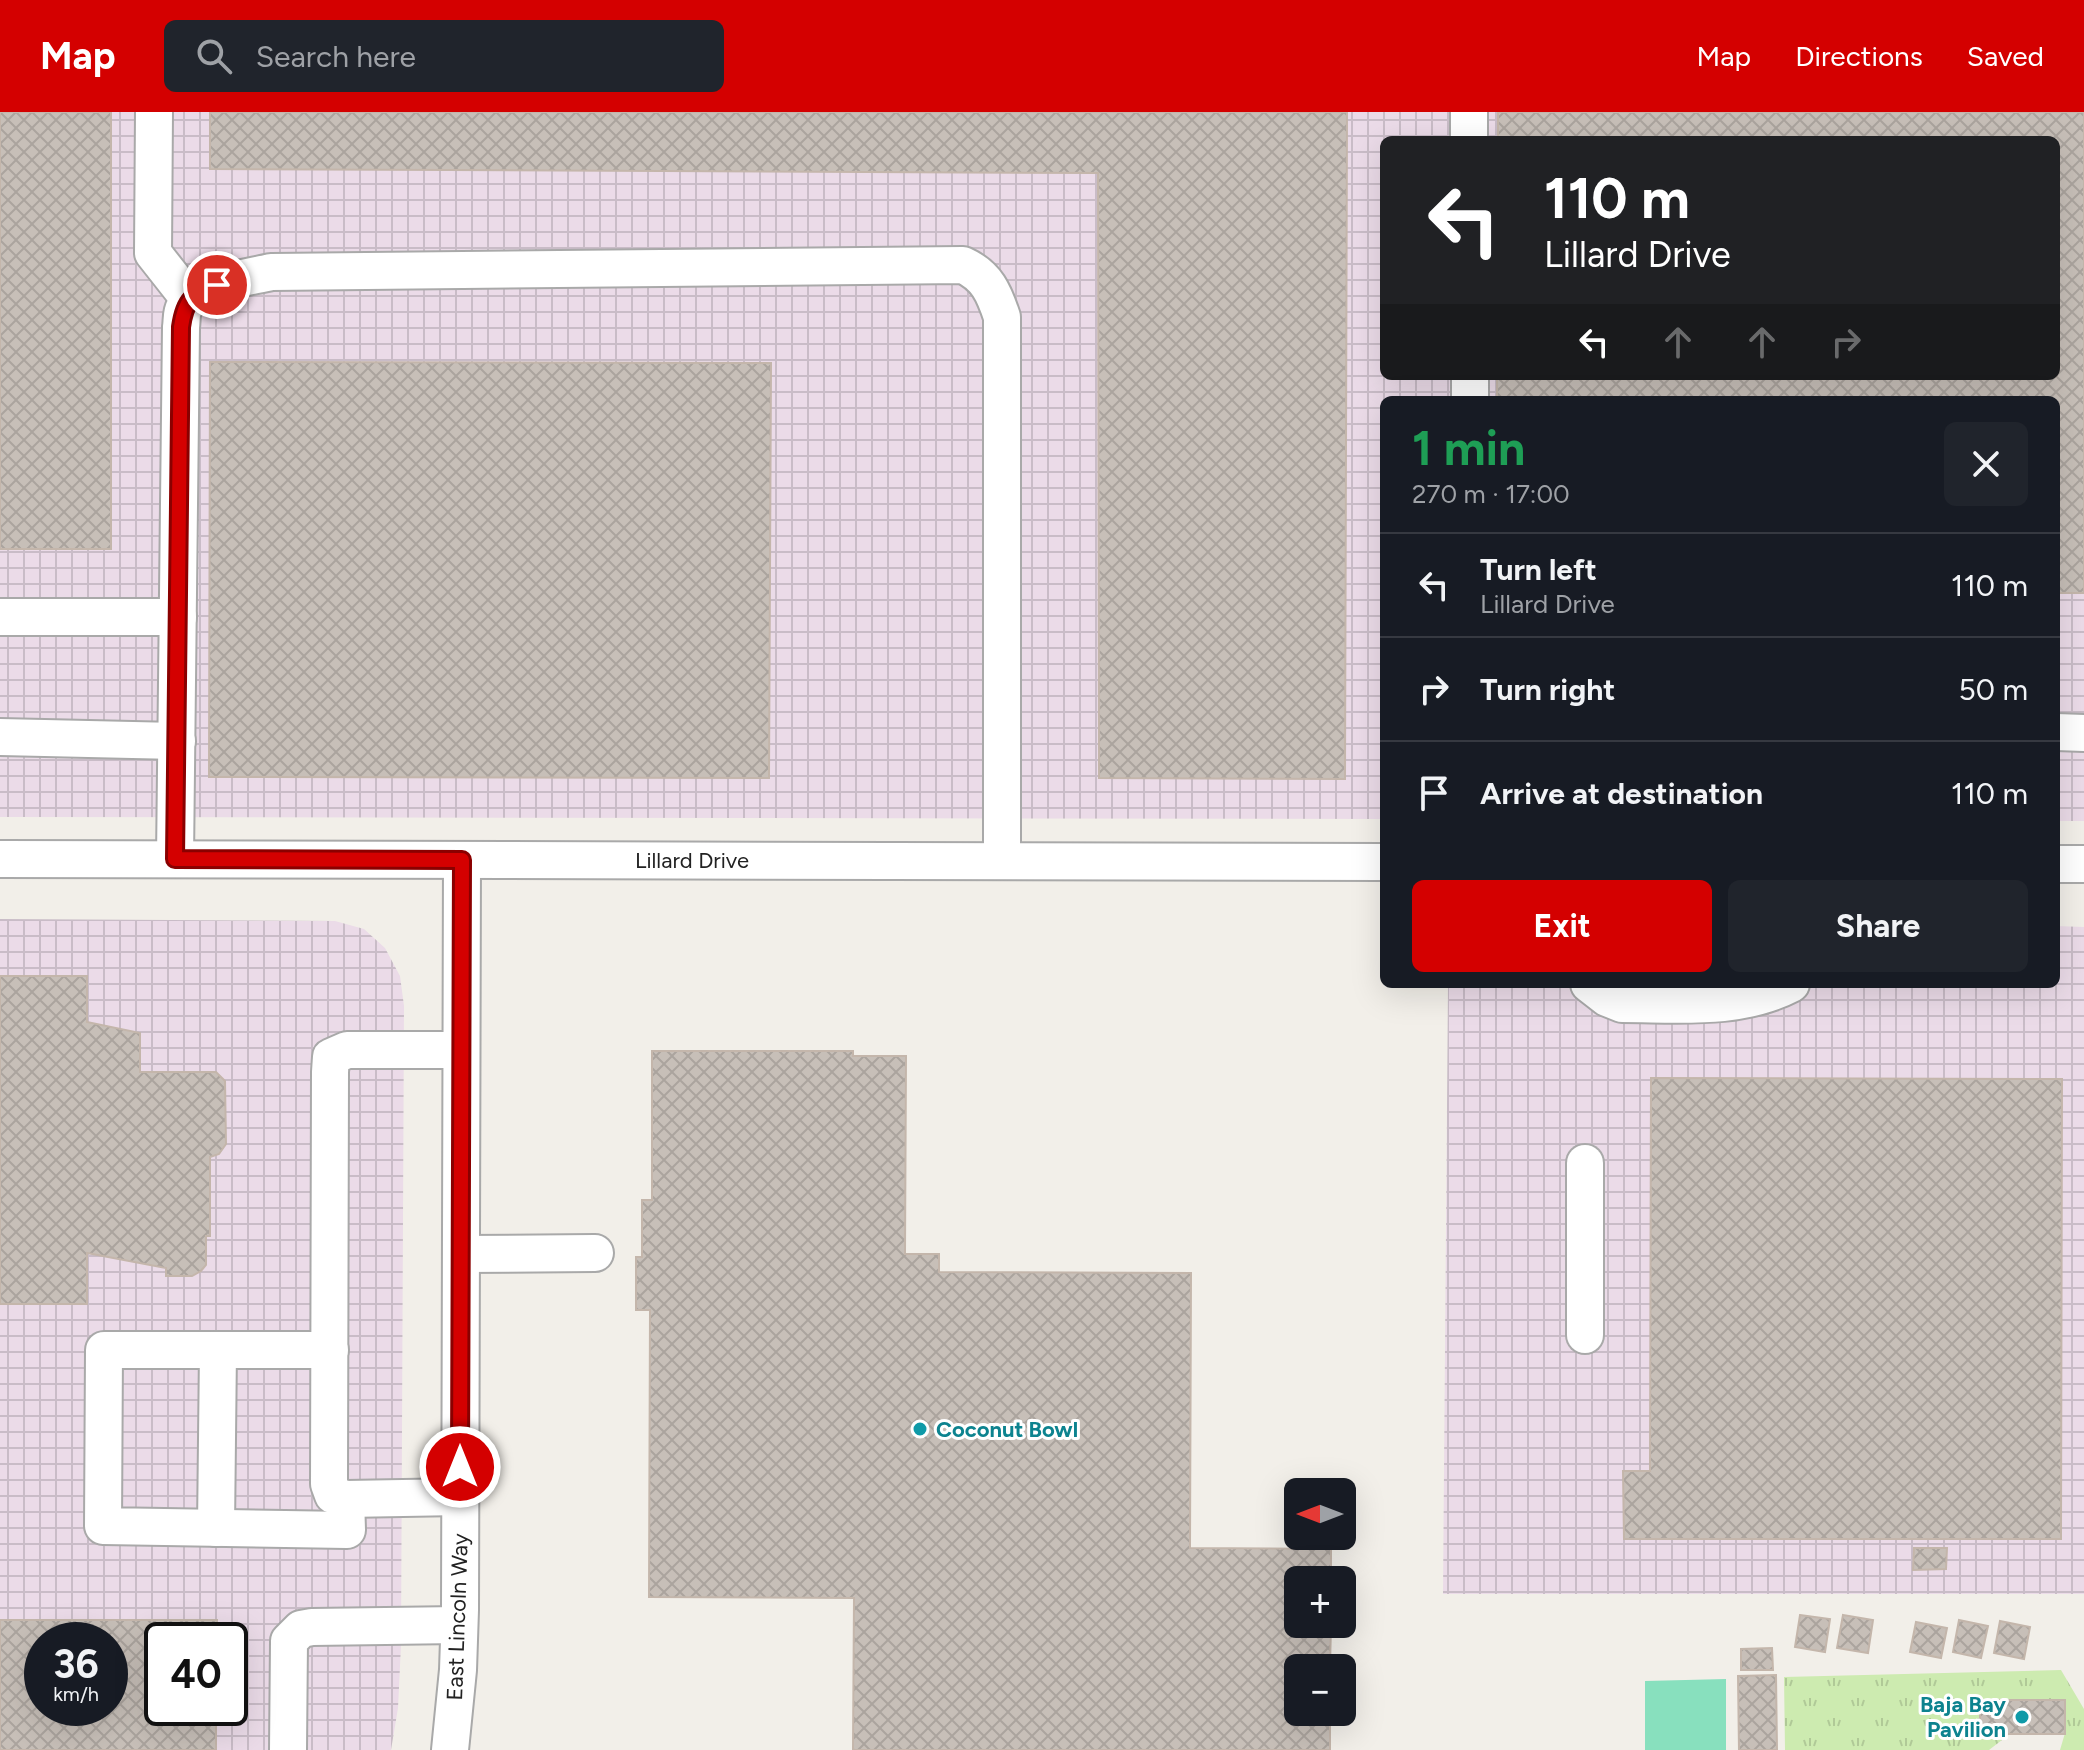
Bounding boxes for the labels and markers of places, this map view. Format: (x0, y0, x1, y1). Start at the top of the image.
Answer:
pin (183, 251, 251, 319)
place label: Coconut Bowl (936, 1416, 1078, 1443)
marker: Coconut Bowl (911, 1420, 929, 1438)
place label: Baja Bay Pavilion (1920, 1691, 2006, 1743)
marker: Baja Bay Pavilion (2013, 1708, 2031, 1726)

